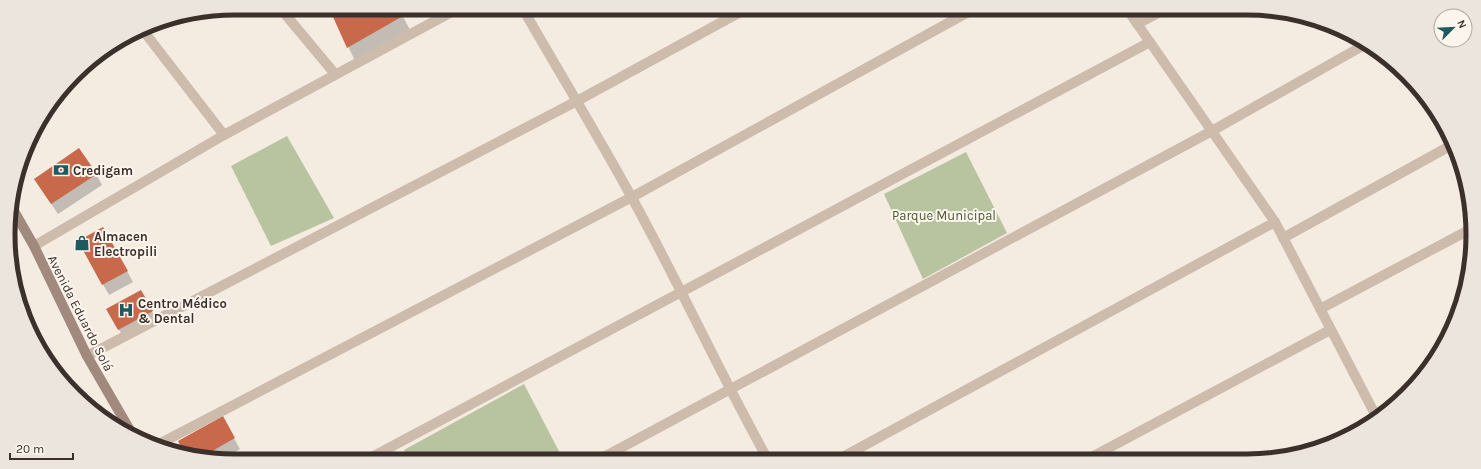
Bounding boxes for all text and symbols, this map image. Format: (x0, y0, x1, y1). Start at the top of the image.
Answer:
north arrow (1433, 8, 1473, 48)
text: N (1454, 18, 1469, 30)
bank icon: Credigam (52, 161, 70, 179)
place label: Credigam (73, 163, 133, 178)
park label: Parque Municipal (892, 208, 996, 224)
place label: Almacen Electropili (94, 229, 157, 259)
shop icon: Almacen Electropili (73, 234, 91, 252)
street label: Avenida Eduardo Solá (45, 253, 116, 374)
place label: Centro Médico & Dental (138, 296, 227, 326)
hospital icon: Centro Médico & Dental (117, 301, 135, 319)
scale bar (10, 435, 73, 461)
text: 20 m (16, 442, 44, 456)

